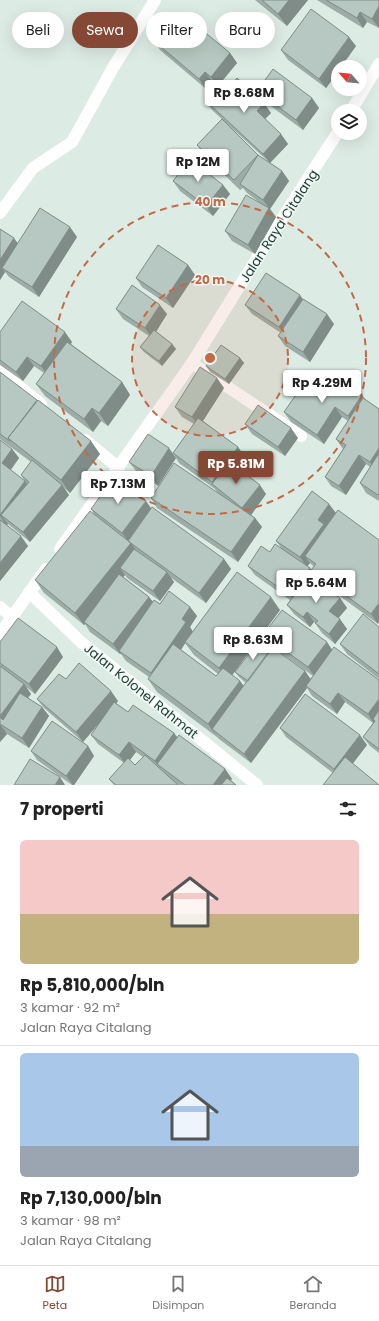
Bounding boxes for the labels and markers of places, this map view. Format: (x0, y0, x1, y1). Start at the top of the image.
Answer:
pin: Rp 8.68M (203, 80, 285, 114)
pin: Rp 12M (165, 149, 231, 183)
centre of rings (203, 351, 217, 365)
pin: Rp 4.29M (281, 370, 363, 404)
pin: Rp 5.81M (195, 451, 277, 485)
pin: Rp 7.13M (77, 471, 159, 505)
pin: Rp 5.64M (275, 570, 357, 604)
pin: Rp 8.63M (212, 627, 294, 661)

